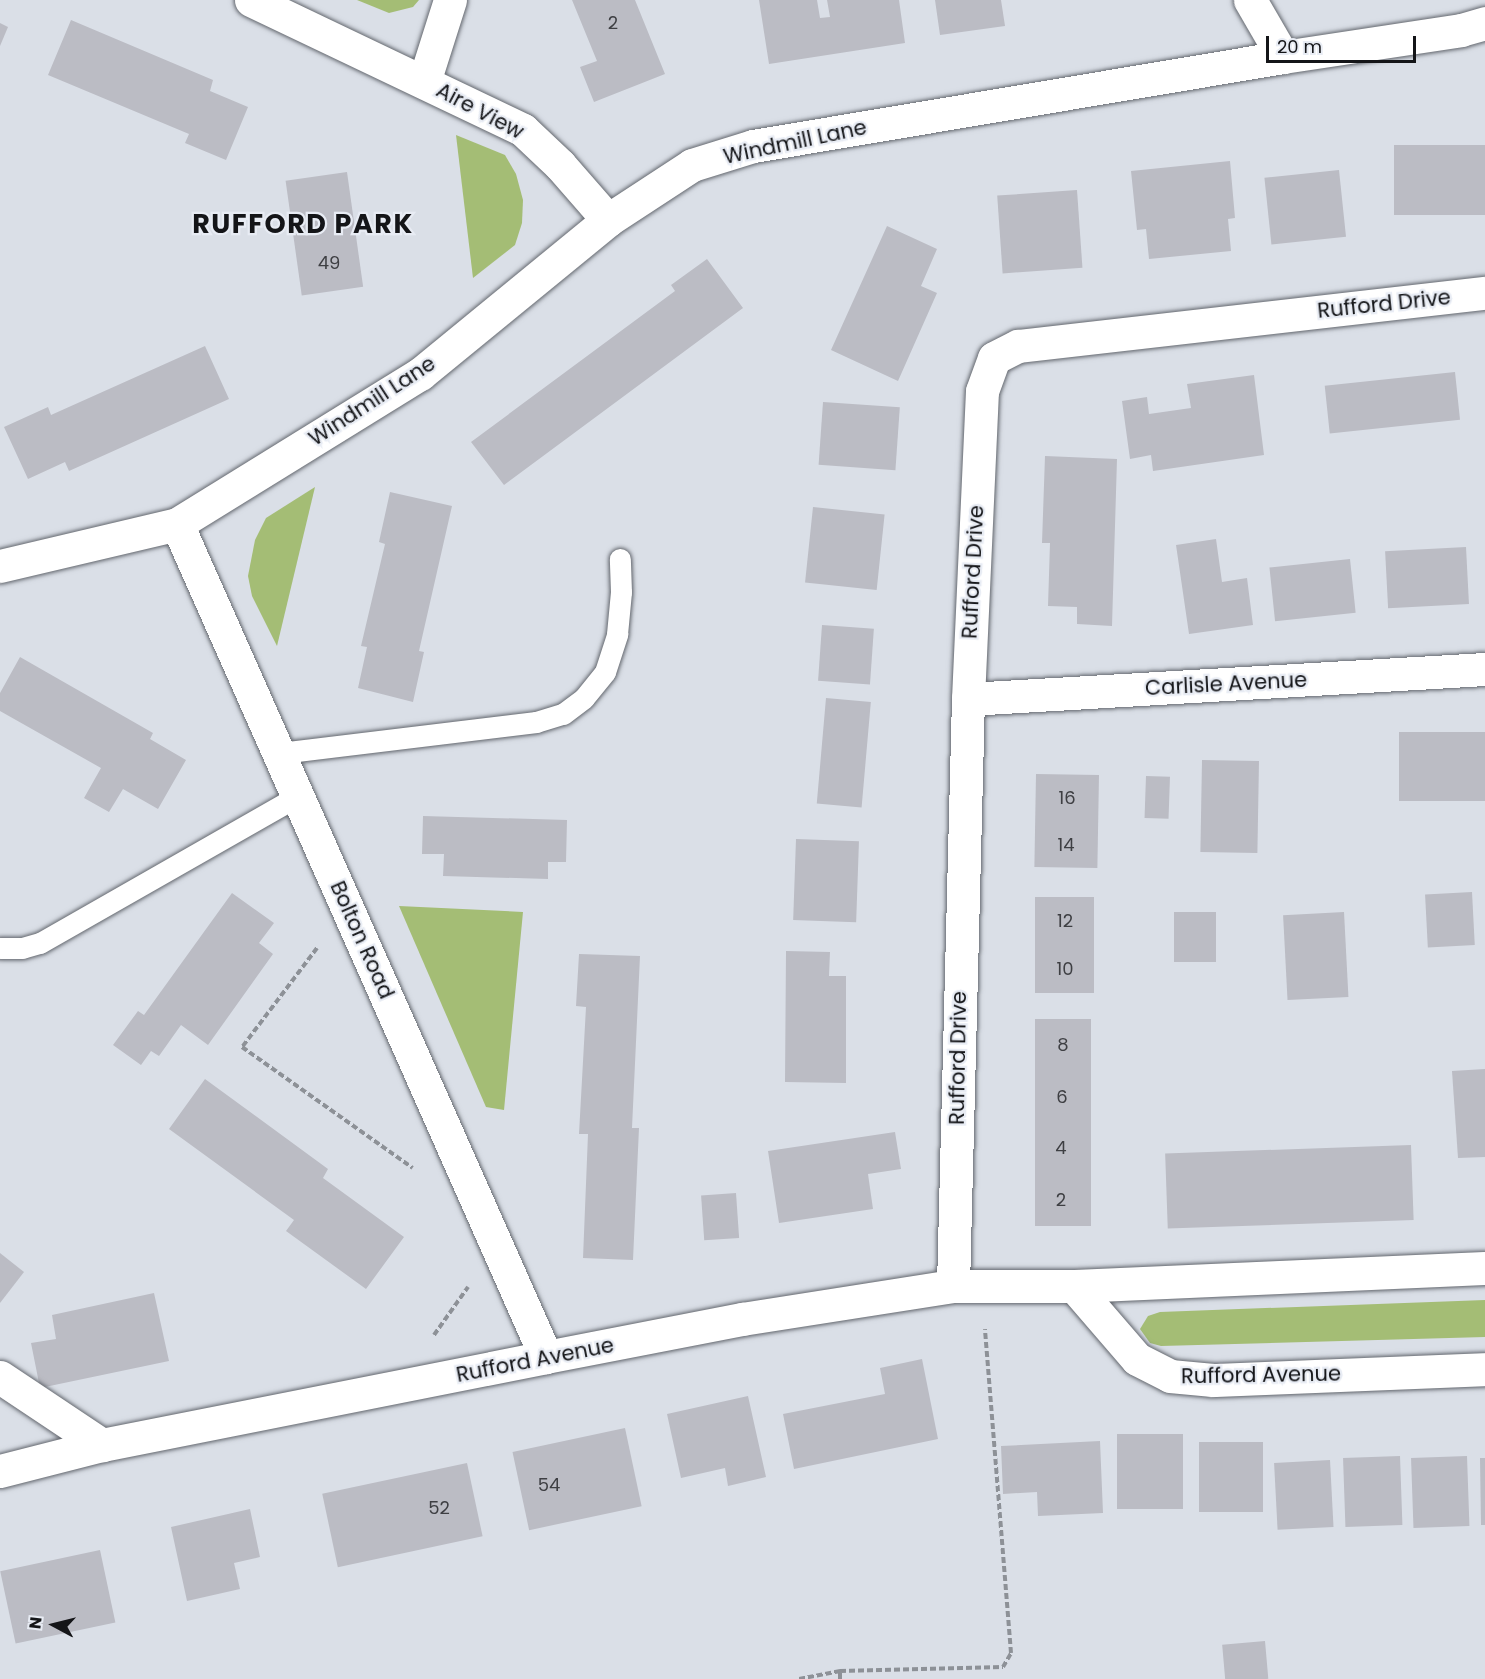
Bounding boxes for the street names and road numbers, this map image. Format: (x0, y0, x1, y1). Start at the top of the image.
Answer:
street label: Aire View (432, 77, 528, 145)
street label: Windmill Lane (721, 115, 869, 169)
street label: Rufford Drive (1316, 284, 1452, 324)
street label: Windmill Lane (304, 351, 440, 451)
street label: Rufford Drive (957, 505, 989, 639)
street label: Carlisle Avenue (1144, 667, 1308, 701)
street label: Bolton Road (325, 877, 399, 1003)
street label: Rufford Drive (944, 991, 972, 1125)
street label: Rufford Avenue (454, 1332, 616, 1388)
street label: Rufford Avenue (1181, 1361, 1341, 1389)

